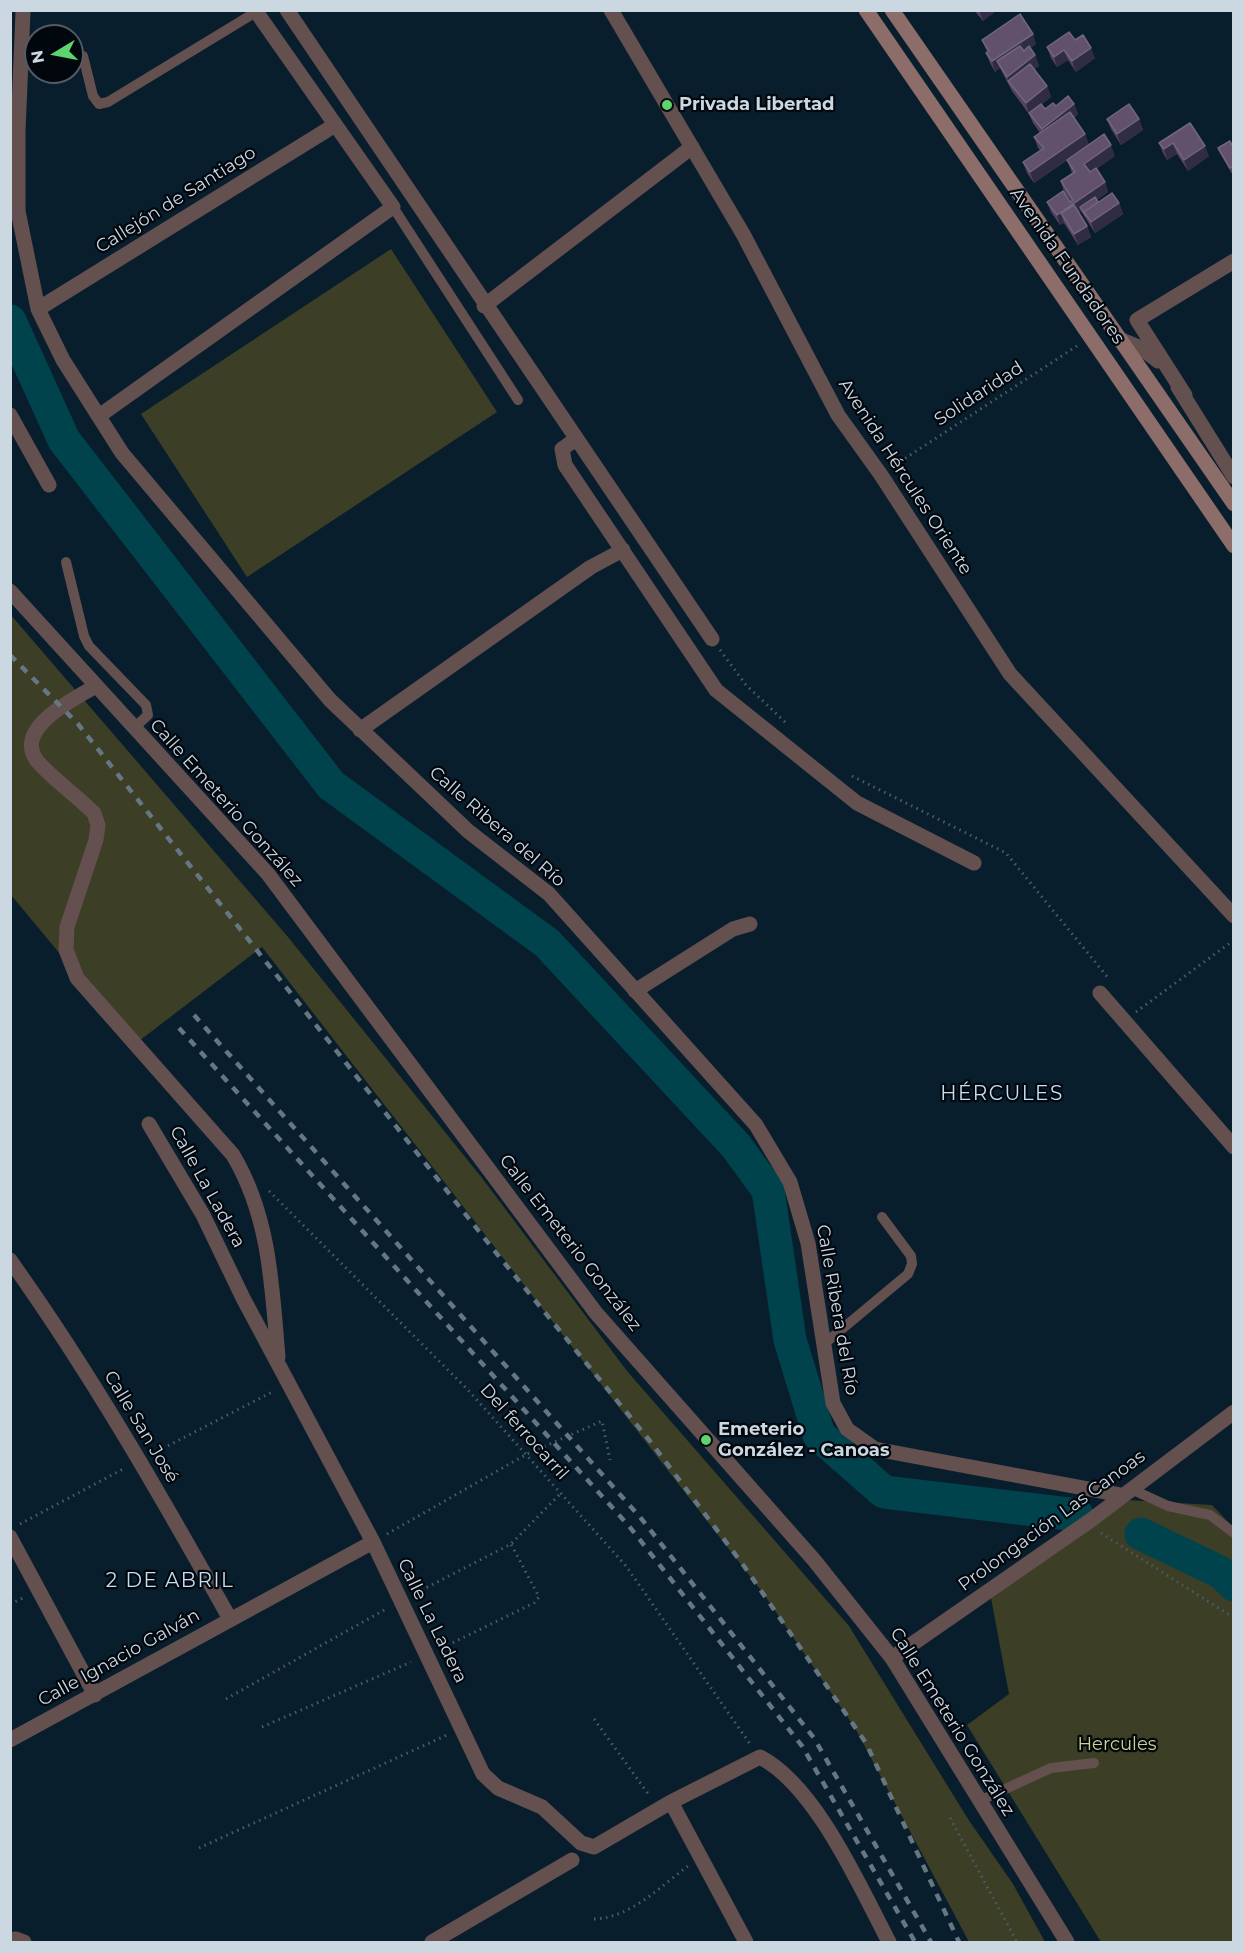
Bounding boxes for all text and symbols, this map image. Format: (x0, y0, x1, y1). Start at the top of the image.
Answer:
north arrow (24, 24, 84, 84)
text: N (27, 49, 48, 65)
place label: Privada Libertad (679, 94, 835, 116)
marker: Privada Libertad (660, 98, 674, 112)
street label: Callejón de Santiago (92, 142, 260, 258)
street label: Avenida Fundadores (1005, 184, 1129, 348)
street label: Solidaridad (930, 357, 1028, 431)
street label: Avenida Hércules Oriente (834, 375, 976, 579)
street label: Calle Emeterio González (145, 715, 307, 891)
street label: Calle Ribera del Río (425, 762, 569, 892)
district label: HÉRCULES (940, 1082, 1064, 1106)
street label: Calle La Ladera (165, 1122, 249, 1252)
street label: Calle Emeterio González (494, 1150, 646, 1336)
street label: Calle Ribera del Río (811, 1223, 863, 1397)
street label: Calle San José (99, 1367, 183, 1487)
street label: Del ferrocarril (475, 1379, 573, 1485)
place label: Emeterio González - Canoas (718, 1419, 889, 1462)
marker: Emeterio González - Canoas (699, 1433, 713, 1447)
street label: Prolongación Las Canoas (954, 1446, 1150, 1596)
street label: Calle La Ladera (393, 1555, 471, 1687)
district label: 2 DE ABRIL (106, 1569, 234, 1593)
street label: Calle Ignacio Galván (34, 1605, 204, 1711)
street label: Calle Emeterio González (885, 1624, 1019, 1820)
park label: Hercules (1077, 1734, 1157, 1756)

